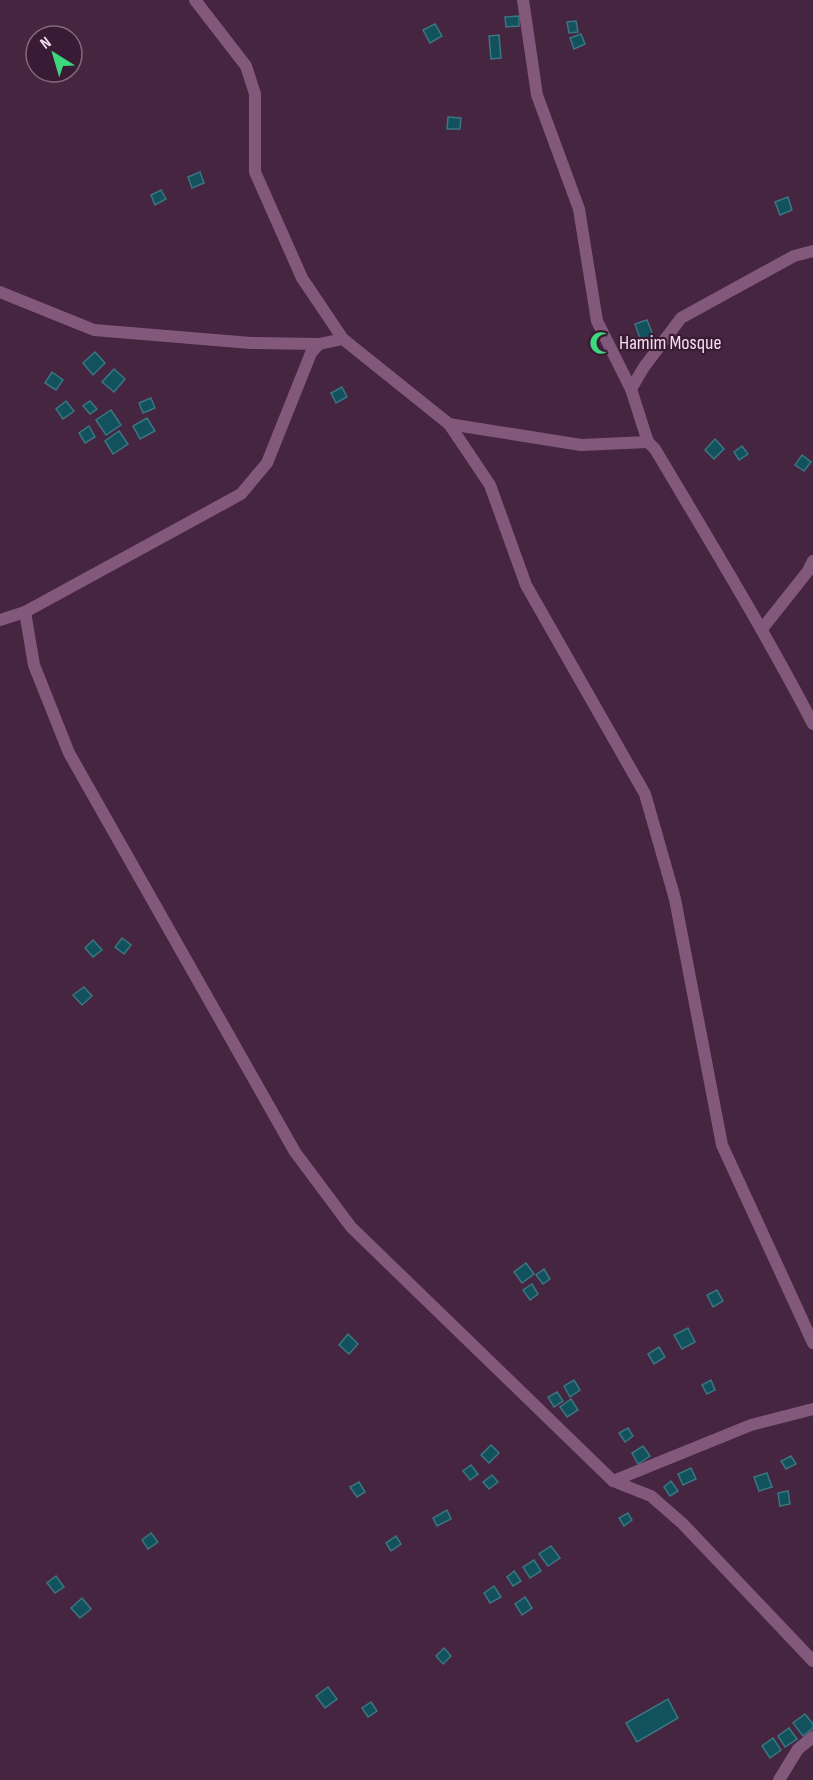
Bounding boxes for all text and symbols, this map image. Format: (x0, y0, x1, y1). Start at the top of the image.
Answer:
north arrow (24, 24, 84, 84)
text: N (37, 33, 55, 53)
mosque icon: Hamim Mosque (588, 330, 614, 356)
place label: Hamim Mosque (619, 331, 722, 355)

